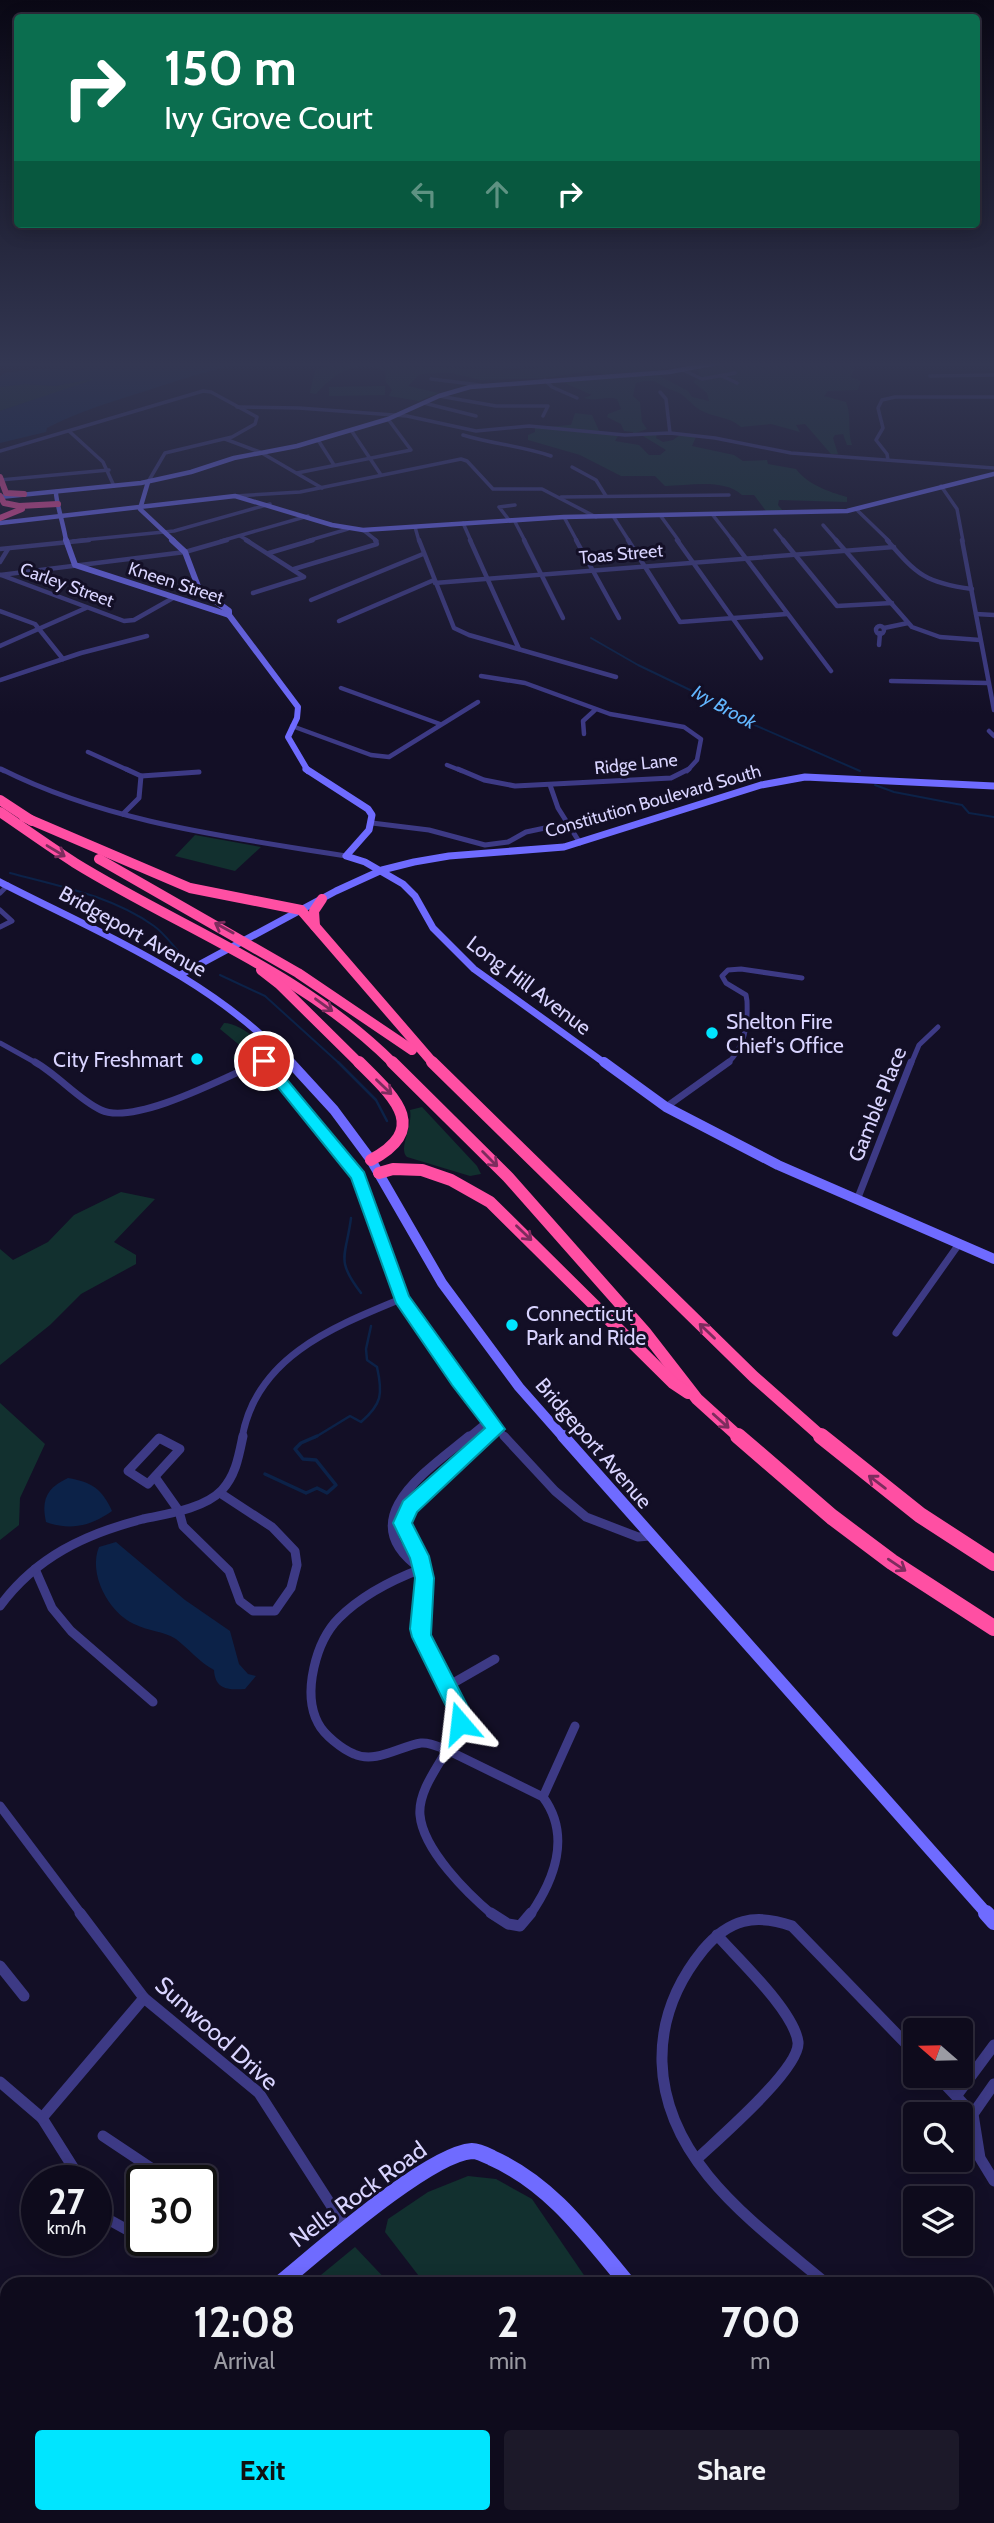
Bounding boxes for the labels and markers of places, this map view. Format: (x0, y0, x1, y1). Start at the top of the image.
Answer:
place label: Shelton Fire Chief's Office (726, 1009, 844, 1058)
marker: Shelton Fire Chief's Office (704, 1025, 720, 1041)
pin (234, 1031, 294, 1091)
place label: City Freshmart (53, 1047, 183, 1072)
marker: City Freshmart (189, 1051, 205, 1067)
place label: Connecticut Park and Ride (526, 1301, 646, 1350)
marker: Connecticut Park and Ride (504, 1317, 520, 1333)

